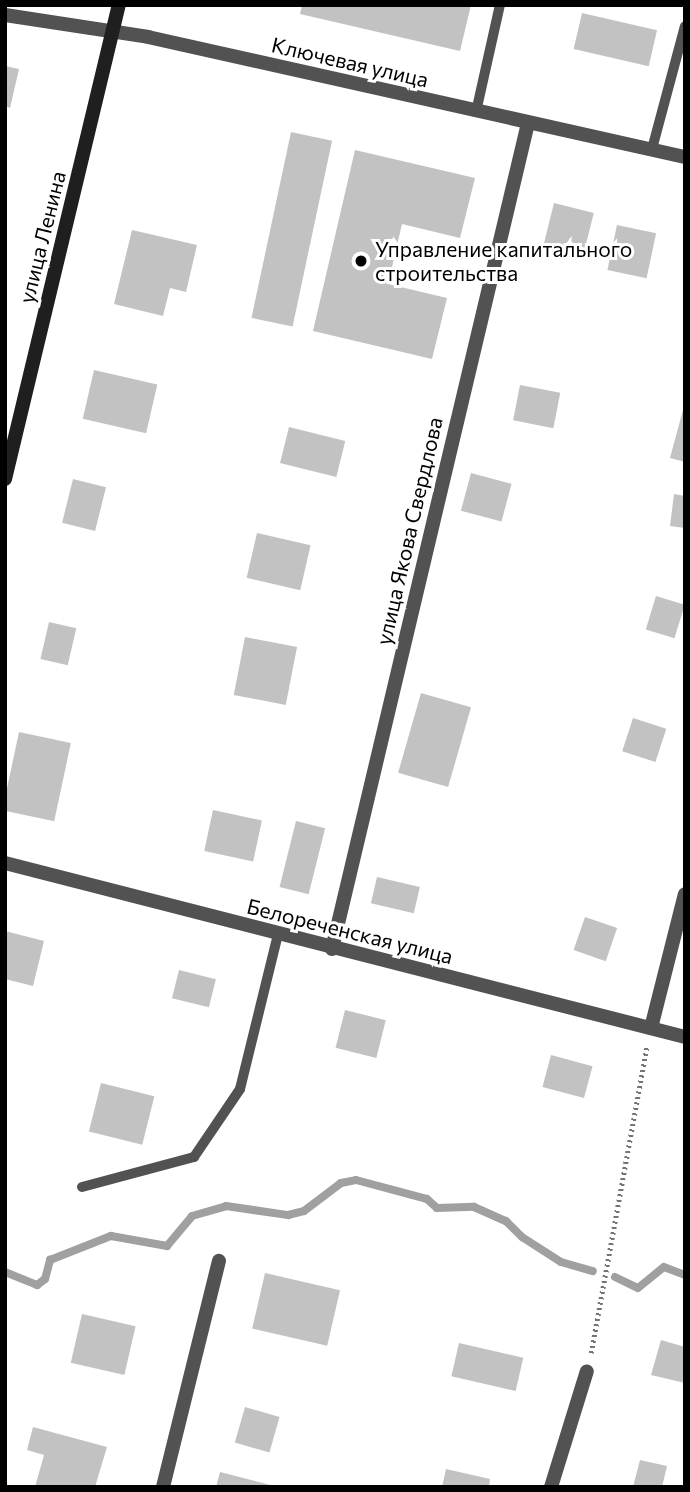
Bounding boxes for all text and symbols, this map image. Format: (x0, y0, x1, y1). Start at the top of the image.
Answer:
street label: Ключевая улица (269, 32, 431, 92)
street label: улица Ленина (13, 168, 71, 306)
place label: Управление капитального строительства (375, 236, 632, 286)
marker: Управление капитального строительства (353, 253, 369, 269)
street label: улица Якова Свердлова (370, 415, 448, 647)
street label: Белореченская улица (244, 893, 456, 969)

